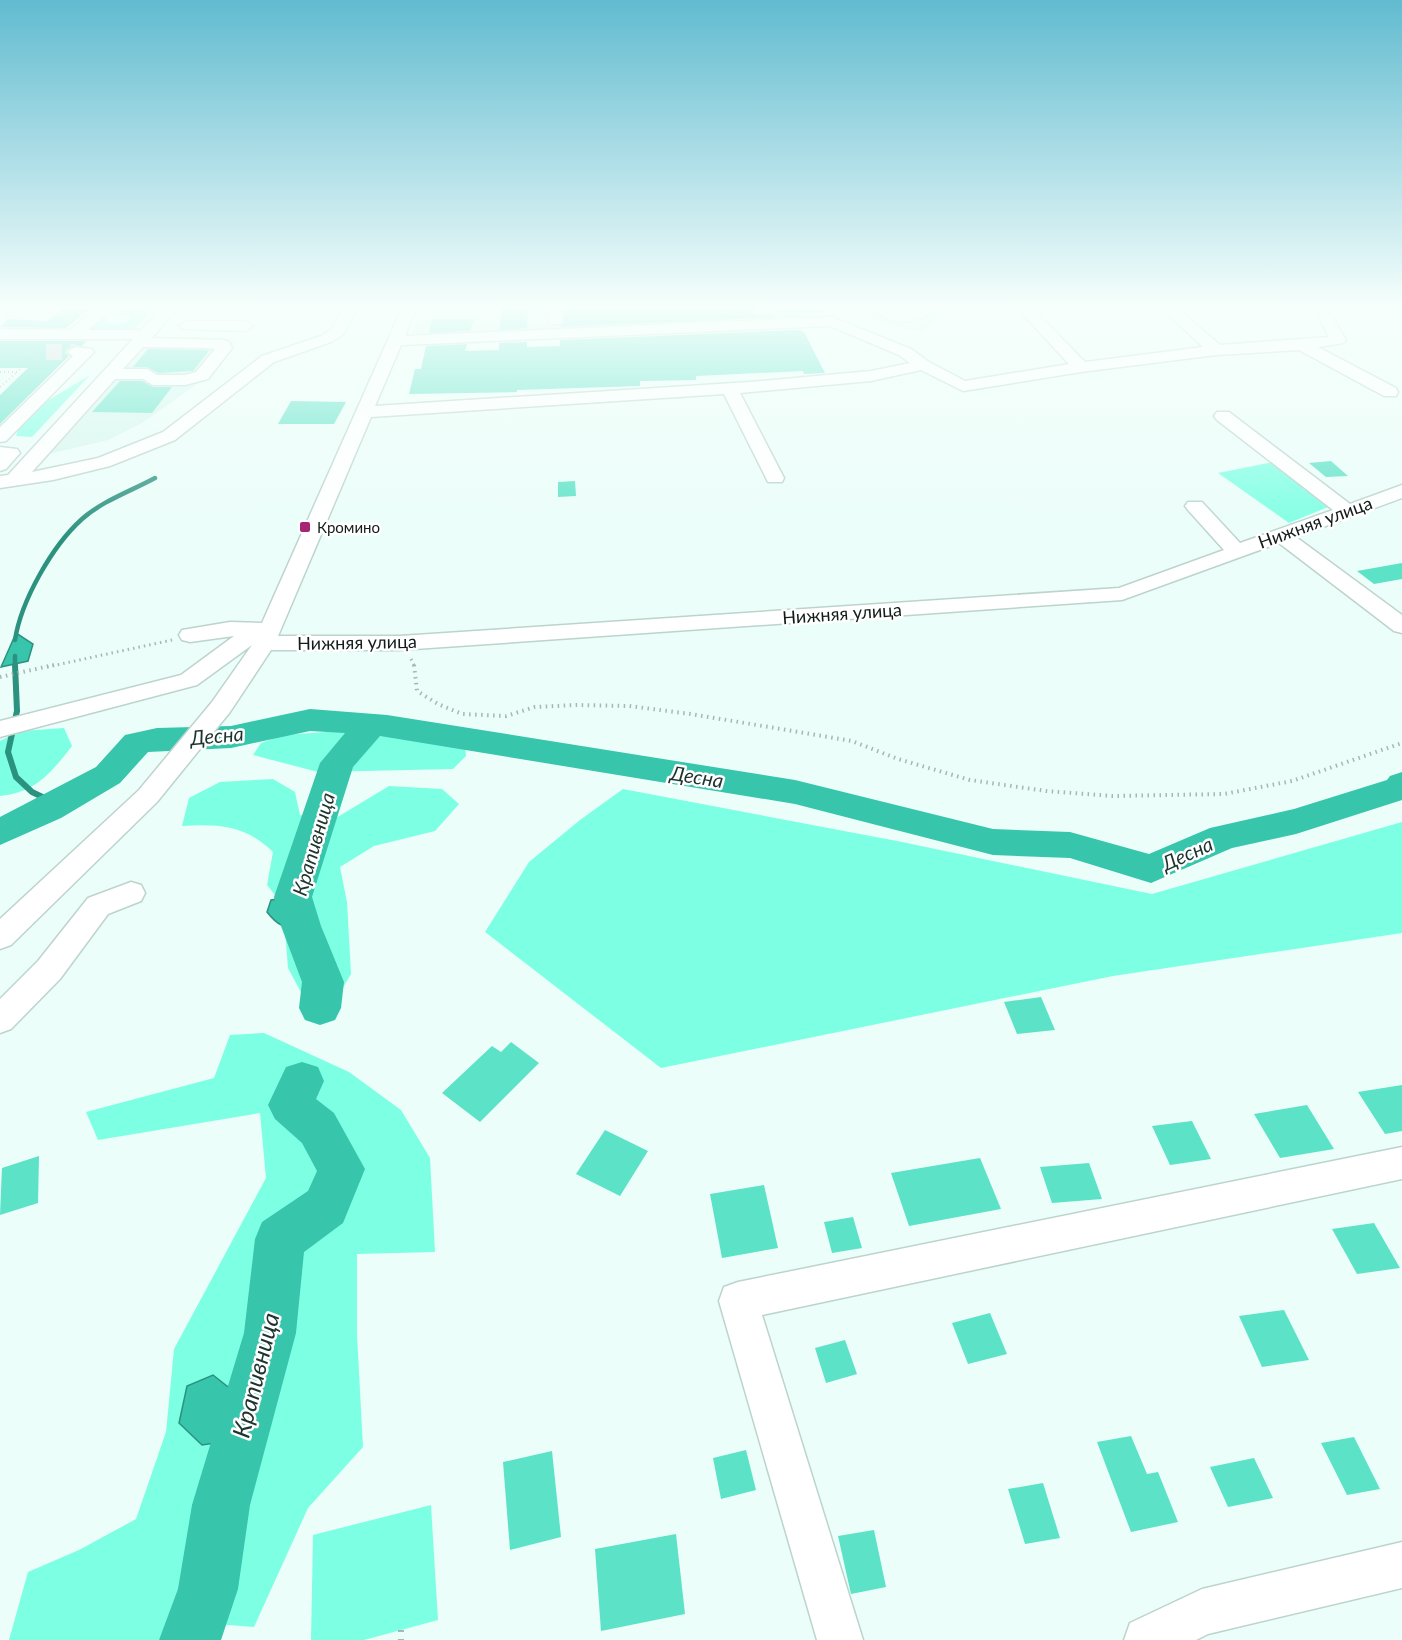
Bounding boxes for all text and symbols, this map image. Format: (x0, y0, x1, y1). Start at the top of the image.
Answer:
street label: Нижняя улица (1255, 491, 1375, 553)
place label: Кромино (317, 518, 380, 536)
marker: Кромино (298, 520, 312, 534)
street label: Нижняя улица (781, 598, 903, 628)
street label: Нижняя улица (297, 630, 417, 654)
water label: Десна (188, 721, 245, 749)
water label: Десна (668, 760, 725, 792)
water label: Крапивница (287, 790, 339, 898)
water label: Десна (1157, 831, 1216, 875)
water label: Крапивница (225, 1310, 285, 1440)

